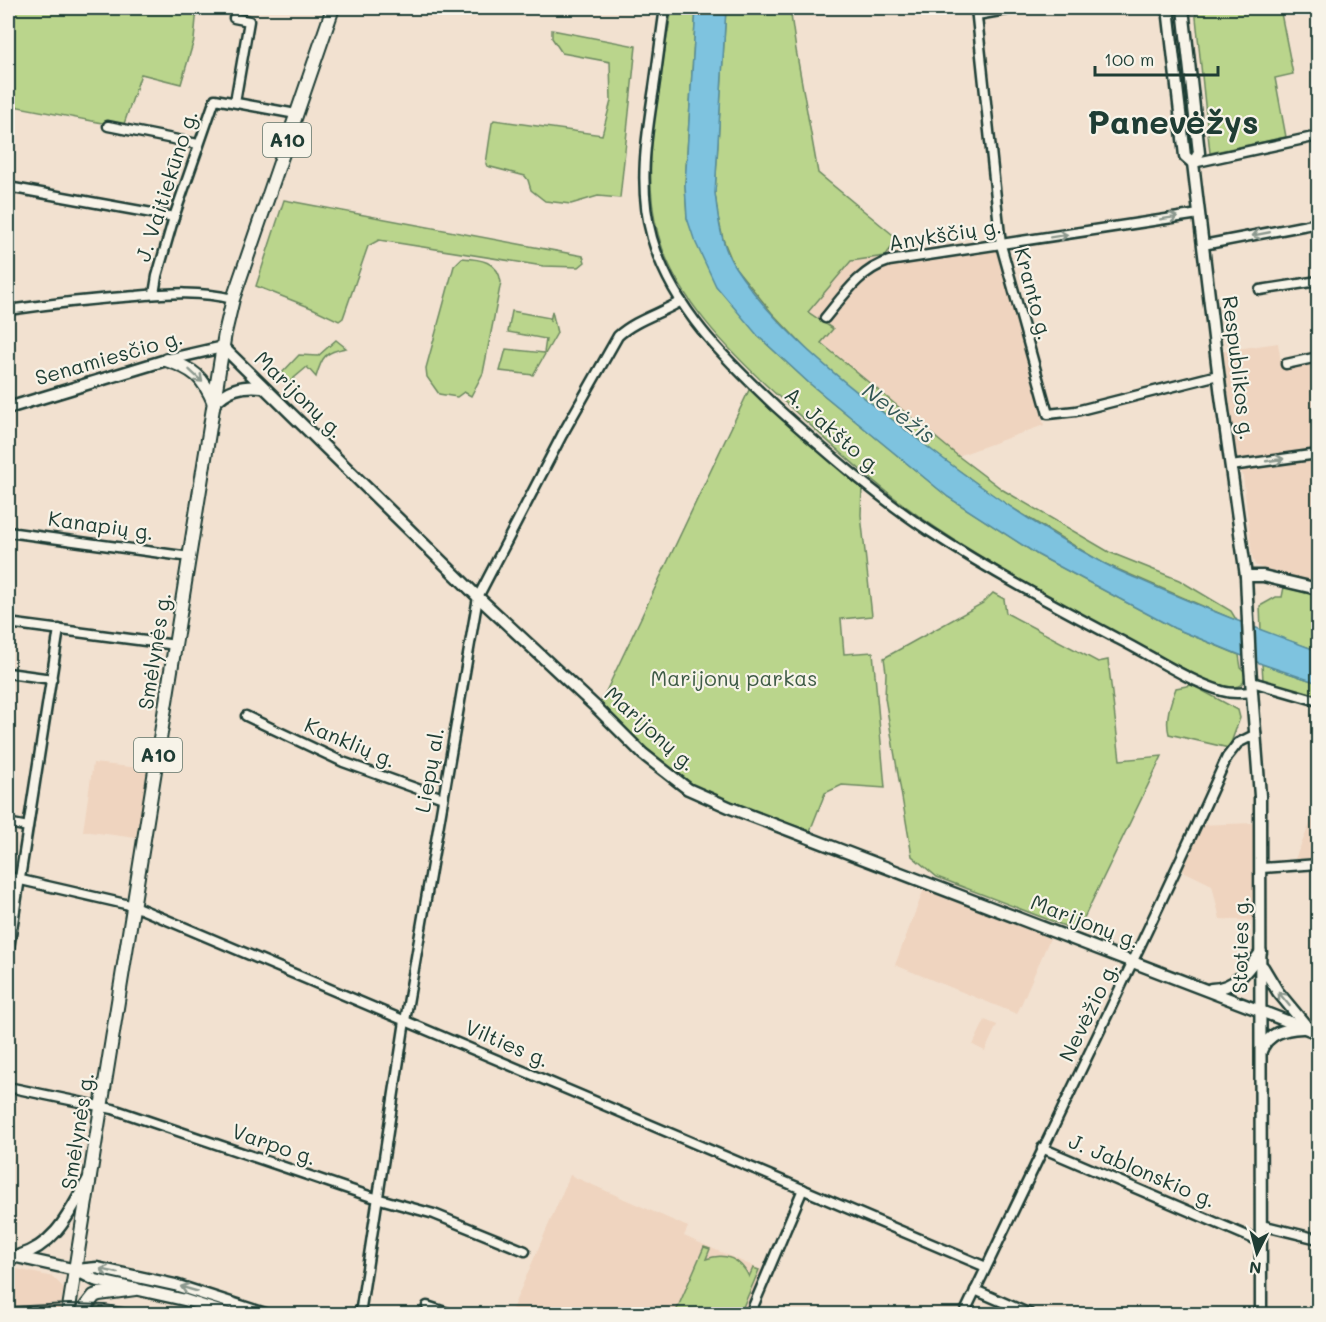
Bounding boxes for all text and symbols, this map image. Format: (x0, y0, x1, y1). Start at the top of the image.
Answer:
scale bar (1095, 39, 1218, 77)
text: 100 m (1104, 47, 1154, 71)
district label: Panevėžys (1087, 99, 1259, 143)
street label: J. Vaitiekūno g. (128, 106, 203, 265)
road number: A10 (263, 123, 311, 157)
street label: Anykščių g. (886, 211, 1003, 256)
one-way arrow (1159, 213, 1179, 224)
one-way arrow (1252, 229, 1271, 240)
one-way arrow (1048, 230, 1068, 241)
street label: Kranto g. (1009, 244, 1060, 343)
street label: Respublikos g. (1217, 294, 1262, 441)
street label: Senamiesčio g. (32, 323, 185, 391)
street label: Marijonų g. (249, 344, 351, 443)
one-way arrow (189, 369, 204, 383)
water label: Nevėžis (857, 376, 942, 449)
street label: A. Jakšto g. (780, 380, 888, 480)
one-way arrow (1264, 454, 1284, 465)
street label: Kanapių g. (47, 504, 156, 545)
street label: Smėlynės g. (131, 590, 176, 711)
park label: Marijonų parkas (650, 664, 818, 691)
street label: Marijonų g. (599, 680, 703, 776)
street label: Kanklių g. (301, 710, 400, 773)
street label: Liepų al. (408, 725, 449, 815)
road number: A10 (134, 738, 182, 772)
street label: Marijonų g. (1027, 887, 1144, 954)
street label: Stoties g. (1225, 896, 1254, 994)
street label: Nevėžio g. (1052, 957, 1123, 1066)
one-way arrow (1277, 991, 1290, 1007)
street label: Vilties g. (461, 1013, 554, 1072)
street label: Smėlynės g. (54, 1070, 99, 1191)
street label: Varpo g. (229, 1117, 320, 1171)
street label: J. Jablonskio g. (1065, 1126, 1220, 1213)
north arrow (1227, 1223, 1287, 1283)
text: N (1248, 1257, 1263, 1279)
one-way arrow (100, 1264, 119, 1276)
one-way arrow (180, 1283, 199, 1294)

